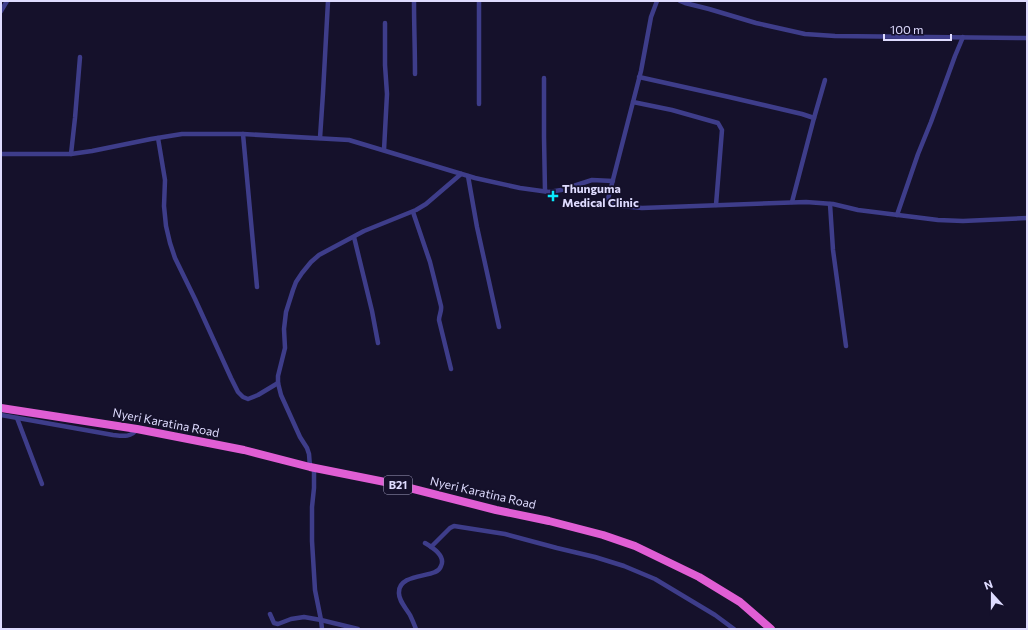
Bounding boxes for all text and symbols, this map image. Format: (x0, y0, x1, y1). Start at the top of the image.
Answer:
scale bar (884, 16, 951, 42)
text: 100 m (890, 22, 924, 36)
place label: Thunguma Medical Clinic (562, 181, 639, 209)
marker: Thunguma Medical Clinic (547, 190, 559, 202)
street label: Nyeri Karatina Road (112, 405, 221, 439)
street label: Nyeri Karatina Road (429, 473, 538, 511)
road number: B21 (384, 476, 412, 494)
north arrow (972, 574, 1012, 614)
text: N (982, 577, 994, 592)

